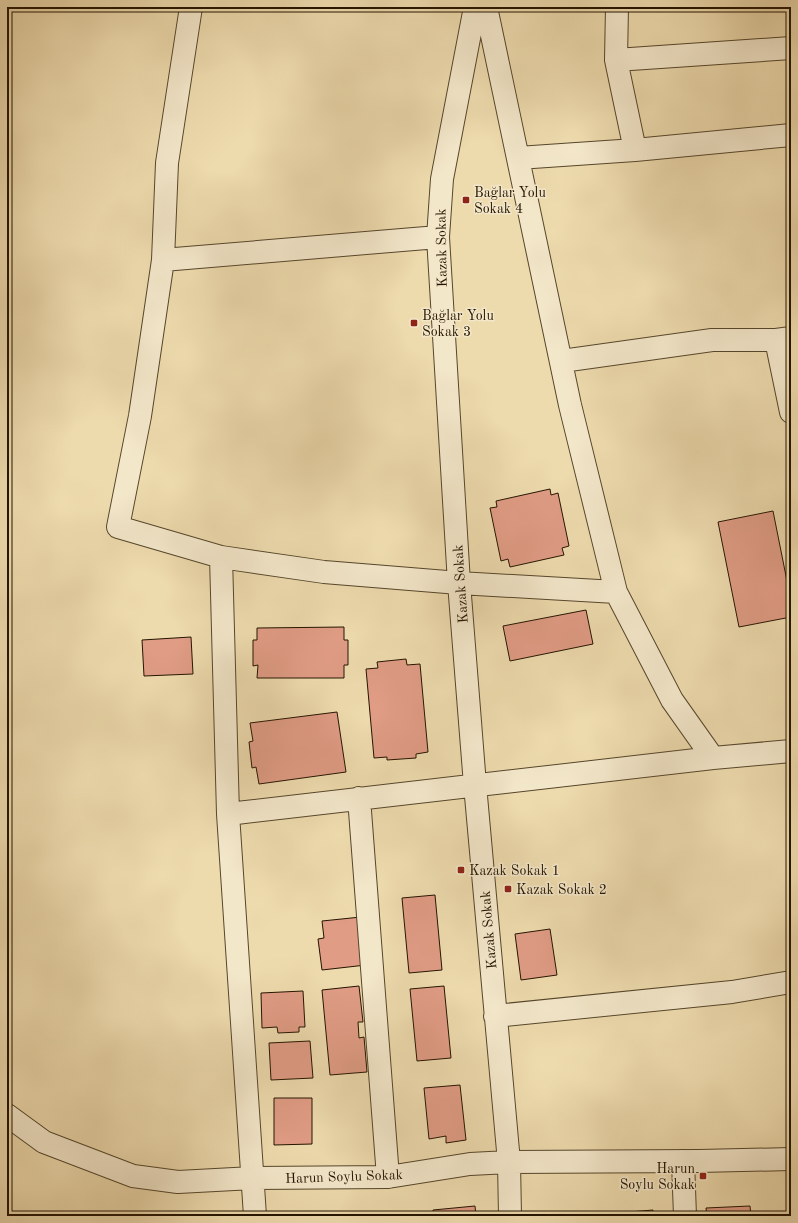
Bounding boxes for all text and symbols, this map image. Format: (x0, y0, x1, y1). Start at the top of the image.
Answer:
place label: Bağlar Yolu Sokak 4 (474, 186, 546, 216)
marker: Bağlar Yolu Sokak 4 (461, 195, 471, 205)
street label: Kazak Sokak (434, 208, 450, 288)
place label: Bağlar Yolu Sokak 3 (422, 309, 494, 339)
marker: Bağlar Yolu Sokak 3 (409, 318, 419, 328)
street label: Kazak Sokak (451, 544, 471, 624)
place label: Kazak Sokak 1 (469, 864, 560, 878)
marker: Kazak Sokak 1 (456, 865, 466, 875)
place label: Kazak Sokak 2 (516, 883, 607, 897)
marker: Kazak Sokak 2 (503, 884, 513, 894)
street label: Kazak Sokak (479, 890, 499, 970)
place label: Harun Soylu Sokak (620, 1162, 695, 1192)
street label: Harun Soylu Sokak (285, 1168, 403, 1186)
marker: Harun Soylu Sokak (698, 1171, 708, 1181)

